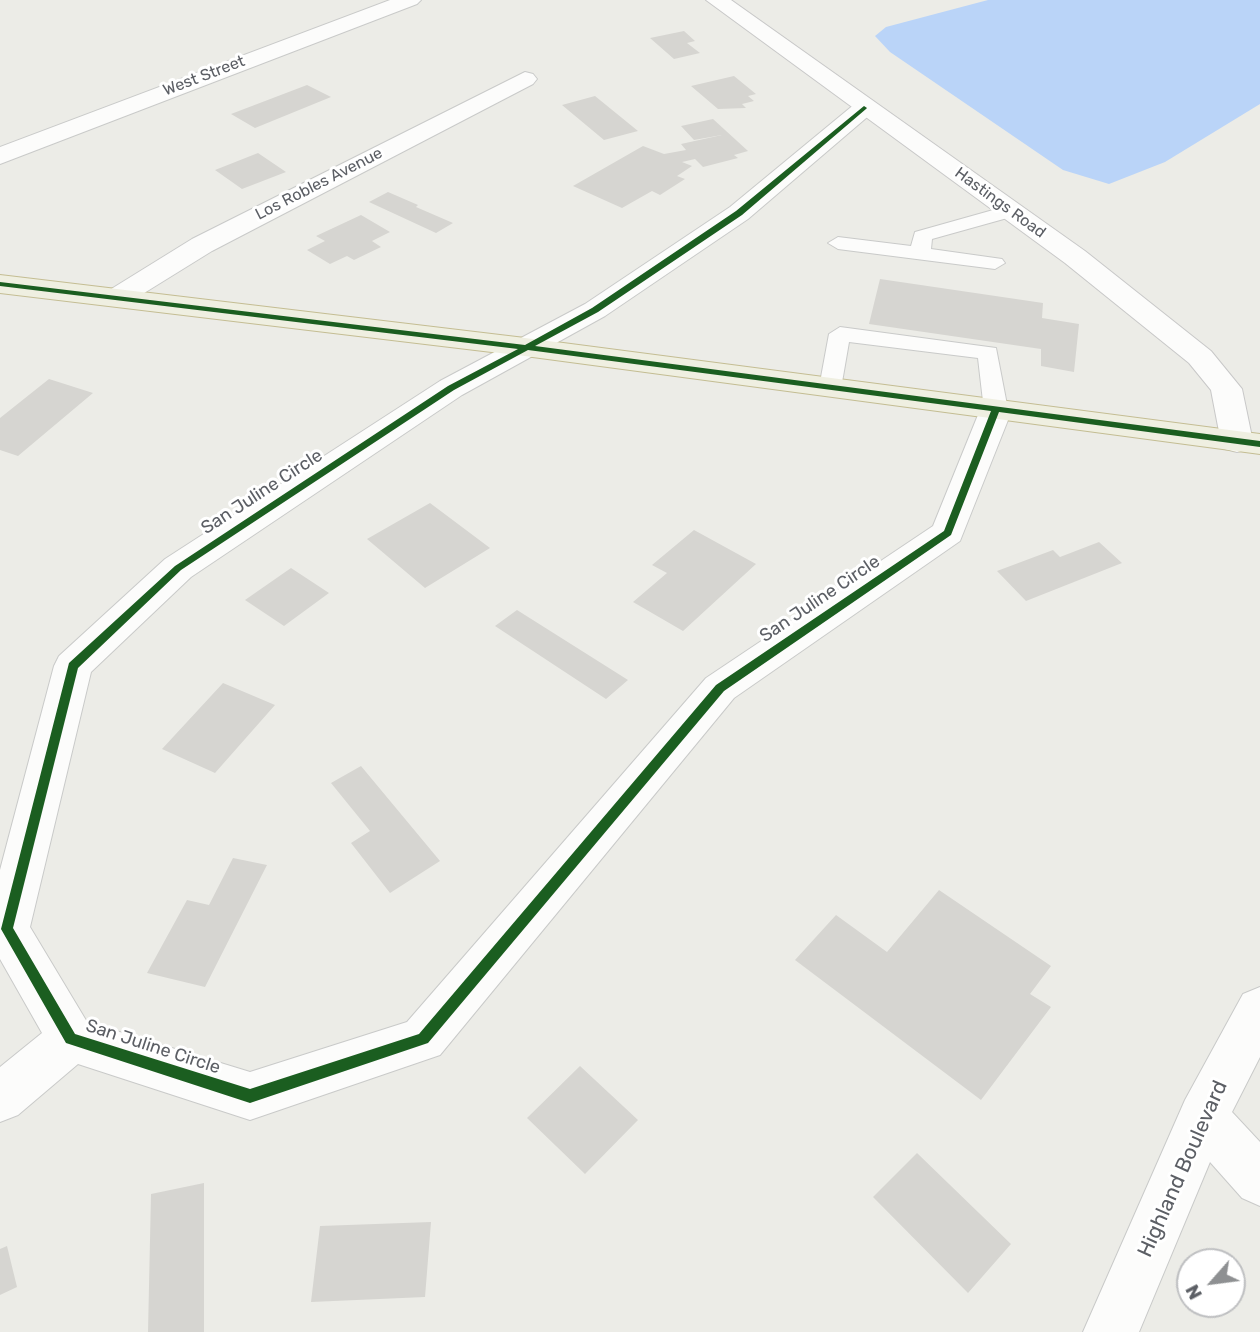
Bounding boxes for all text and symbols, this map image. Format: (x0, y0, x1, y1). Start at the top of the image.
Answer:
street label: West Street (160, 52, 248, 100)
street label: Los Robles Avenue (252, 144, 386, 224)
street label: Hastings Road (951, 164, 1049, 242)
street label: San Juline Circle (197, 445, 327, 539)
street label: San Juline Circle (756, 551, 884, 647)
street label: San Juline Circle (83, 1015, 223, 1079)
street label: Highland Boulevard (1133, 1077, 1233, 1261)
north arrow (1176, 1248, 1246, 1318)
text: N (1180, 1281, 1207, 1304)

